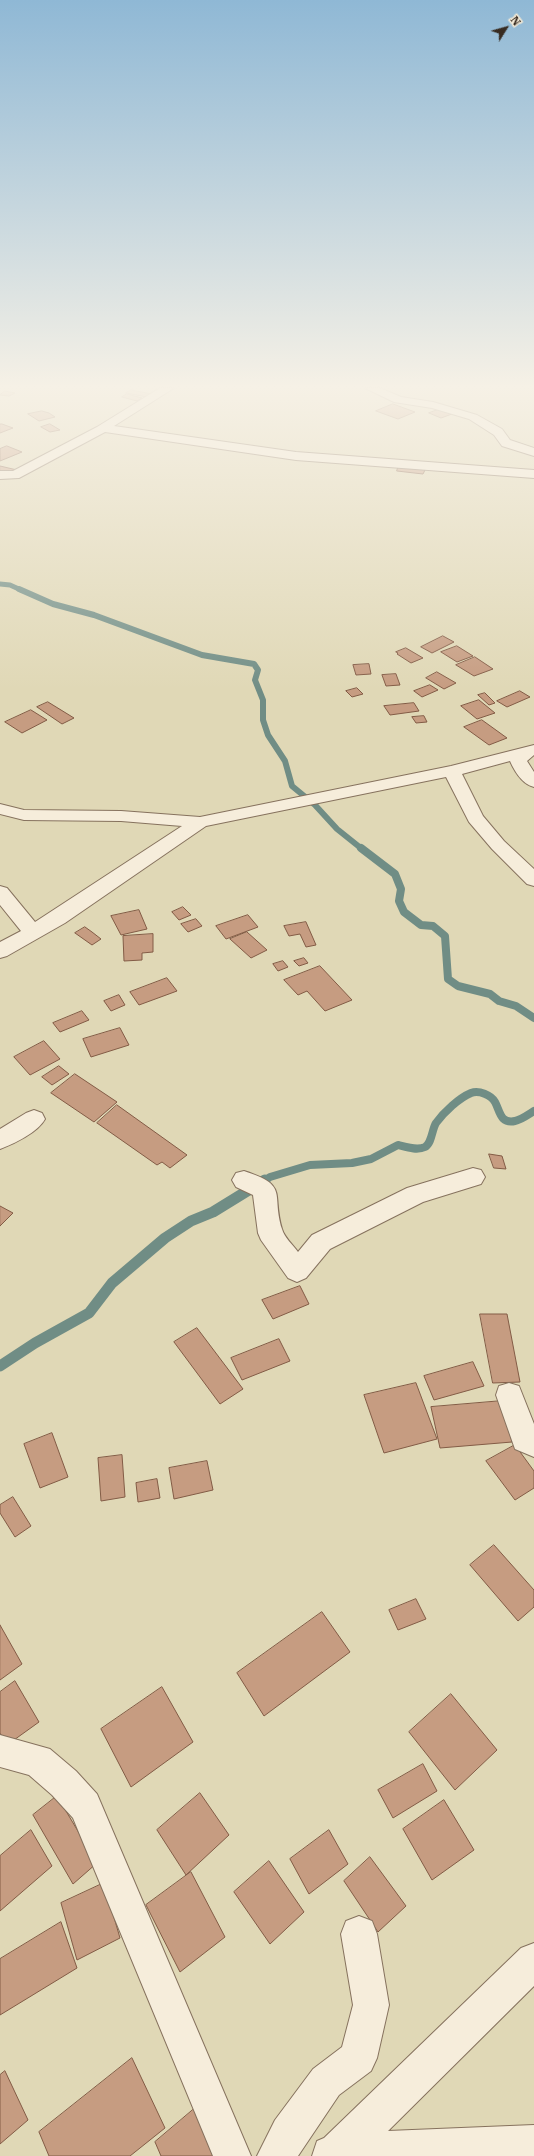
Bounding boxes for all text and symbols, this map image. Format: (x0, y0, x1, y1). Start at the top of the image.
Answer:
north arrow (486, 8, 526, 48)
text: N (507, 13, 524, 28)

